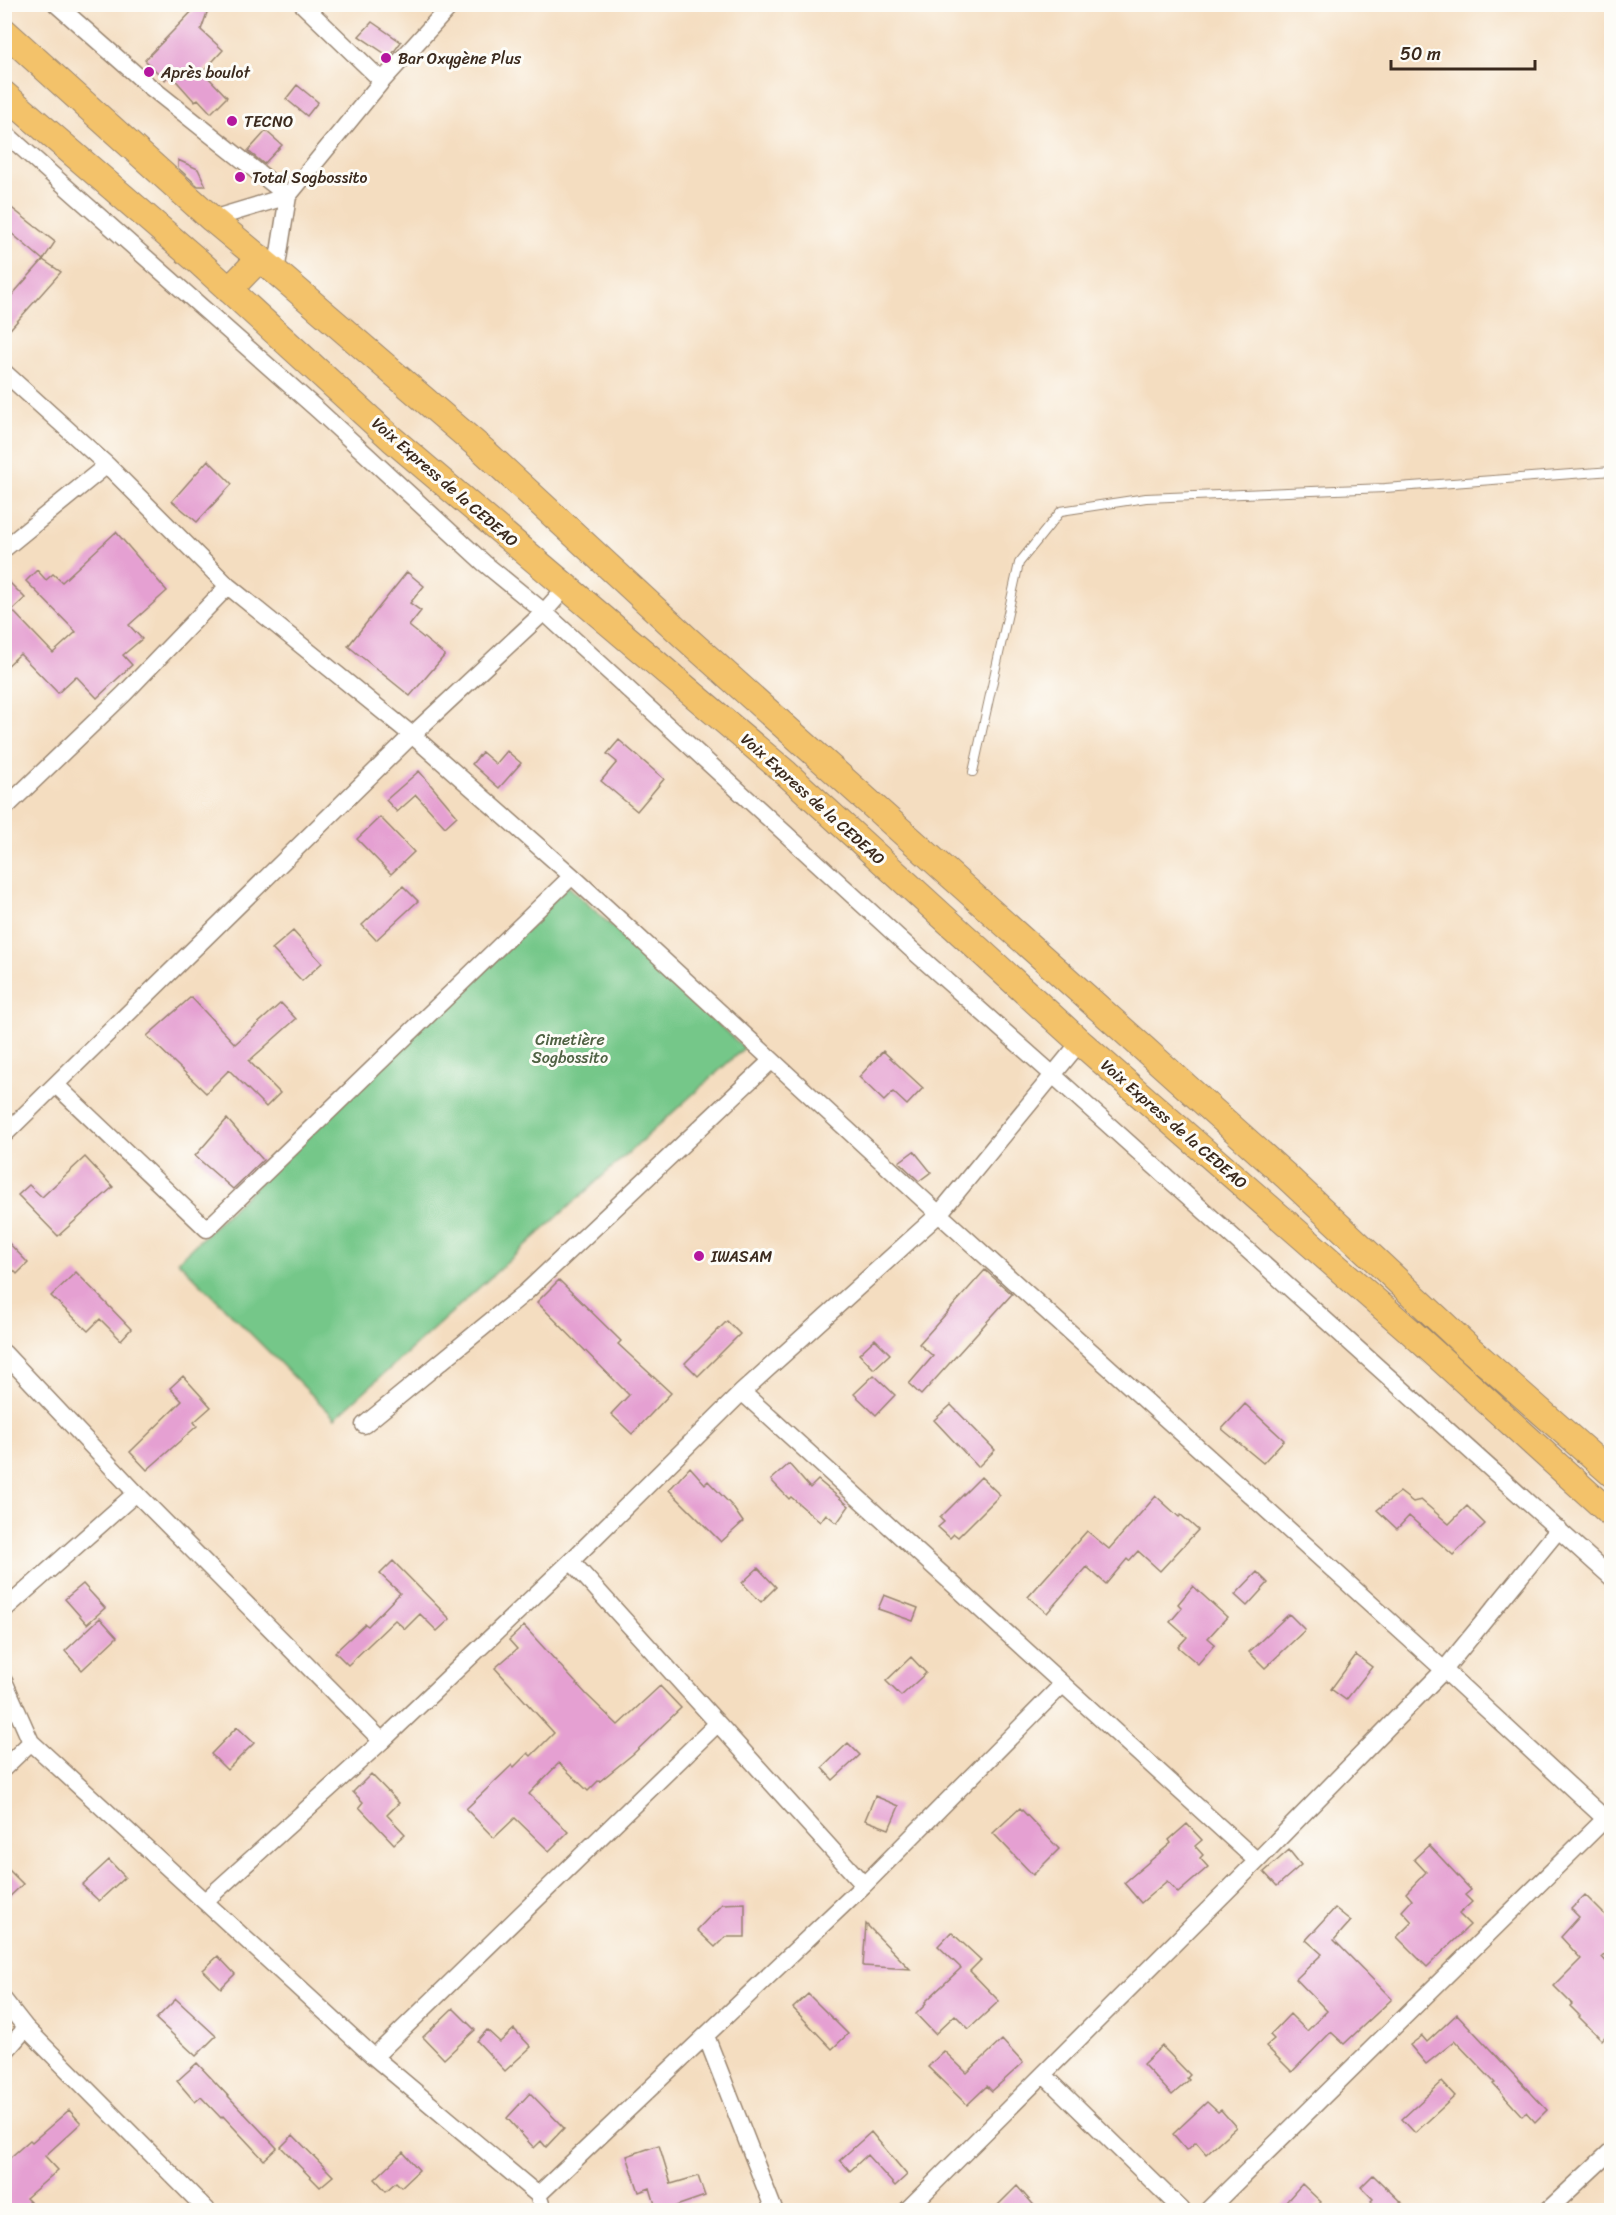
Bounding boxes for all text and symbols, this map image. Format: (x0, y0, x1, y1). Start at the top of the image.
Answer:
scale bar (1391, 33, 1535, 71)
text: 50 m (1400, 38, 1441, 70)
place label: Bar Oxygène Plus (398, 44, 522, 73)
marker: Bar Oxygène Plus (379, 51, 393, 65)
place label: Après boulot (160, 58, 250, 87)
marker: Après boulot (142, 65, 156, 79)
place label: TECNO (244, 107, 293, 136)
marker: TECNO (225, 114, 239, 128)
place label: Total Sogbossito (252, 163, 368, 192)
marker: Total Sogbossito (233, 170, 247, 184)
street label: Voix Express de la CEDEAO (365, 410, 525, 554)
street label: Voix Express de la CEDEAO (734, 726, 892, 872)
park label: Cimetière Sogbossito (532, 1025, 608, 1072)
street label: Voix Express de la CEDEAO (1094, 1052, 1254, 1196)
place label: IWASAM (710, 1242, 772, 1271)
marker: IWASAM (692, 1249, 706, 1263)

